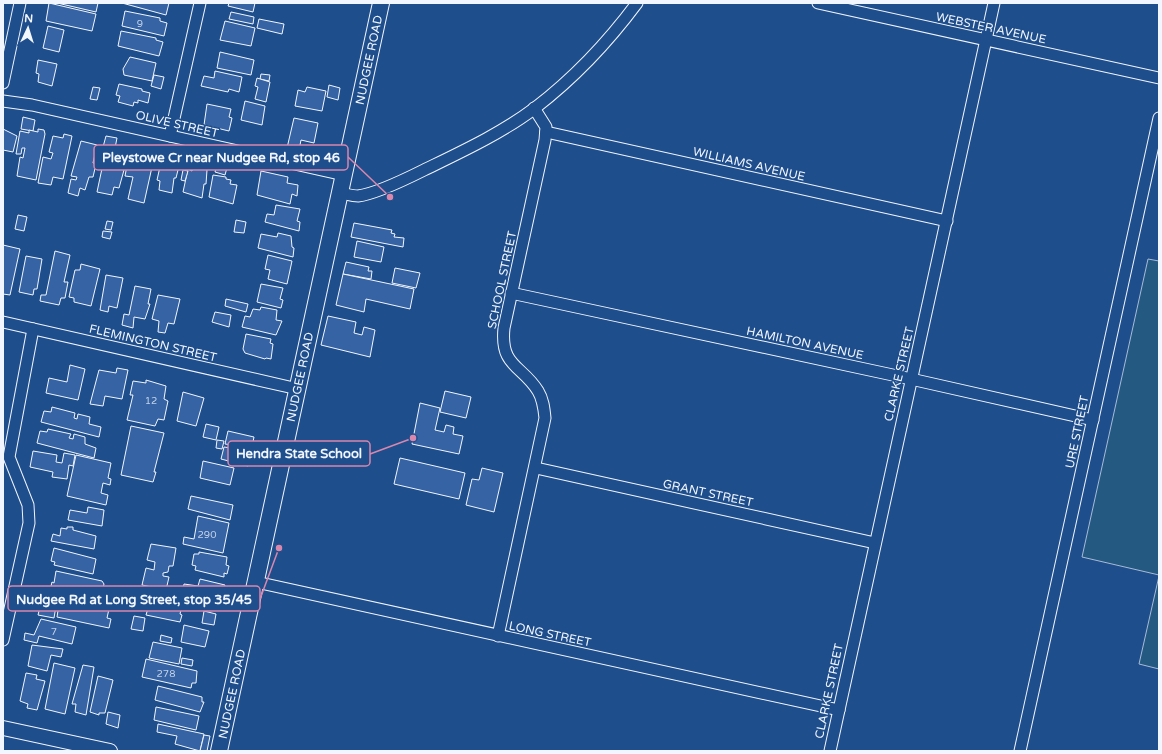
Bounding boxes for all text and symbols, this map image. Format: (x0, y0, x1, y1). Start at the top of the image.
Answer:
north arrow (8, 8, 48, 48)
street label: WEBSTER AVENUE (935, 9, 1048, 47)
text: N (24, 12, 34, 25)
street label: NUDGEE ROAD (353, 14, 385, 106)
house number: 9 (137, 18, 143, 30)
street label: OLIVE STREET (134, 108, 220, 140)
street label: WILLIAMS AVENUE (692, 144, 807, 184)
callout: Pleystowe Cr near Nudgee Rd, stop 46 (94, 145, 348, 170)
text: Pleystowe Cr near Nudgee Rd, stop 46 (102, 150, 340, 166)
street label: SCHOOL STREET (485, 229, 519, 330)
street label: FLEMINGTON STREET (88, 321, 219, 365)
street label: HAMILTON AVENUE (745, 324, 865, 362)
street label: CLARKE STREET (881, 325, 917, 423)
street label: NUDGEE ROAD (284, 331, 316, 423)
street label: URE STREET (1062, 394, 1092, 470)
house number: 12 (145, 395, 157, 407)
callout: Hendra State School (228, 441, 370, 466)
text: Hendra State School (236, 446, 362, 462)
street label: GRANT STREET (662, 477, 755, 510)
house number: 290 (198, 529, 216, 541)
callout: Nudgee Rd at Long Street, stop 35/45 (8, 586, 260, 611)
text: Nudgee Rd at Long Street, stop 35/45 (16, 592, 252, 608)
street label: LONG STREET (508, 618, 593, 650)
house number: 7 (51, 626, 57, 638)
street label: CLARKE STREET (812, 642, 846, 740)
street label: NUDGEE ROAD (216, 648, 248, 740)
house number: 278 (157, 668, 175, 680)

